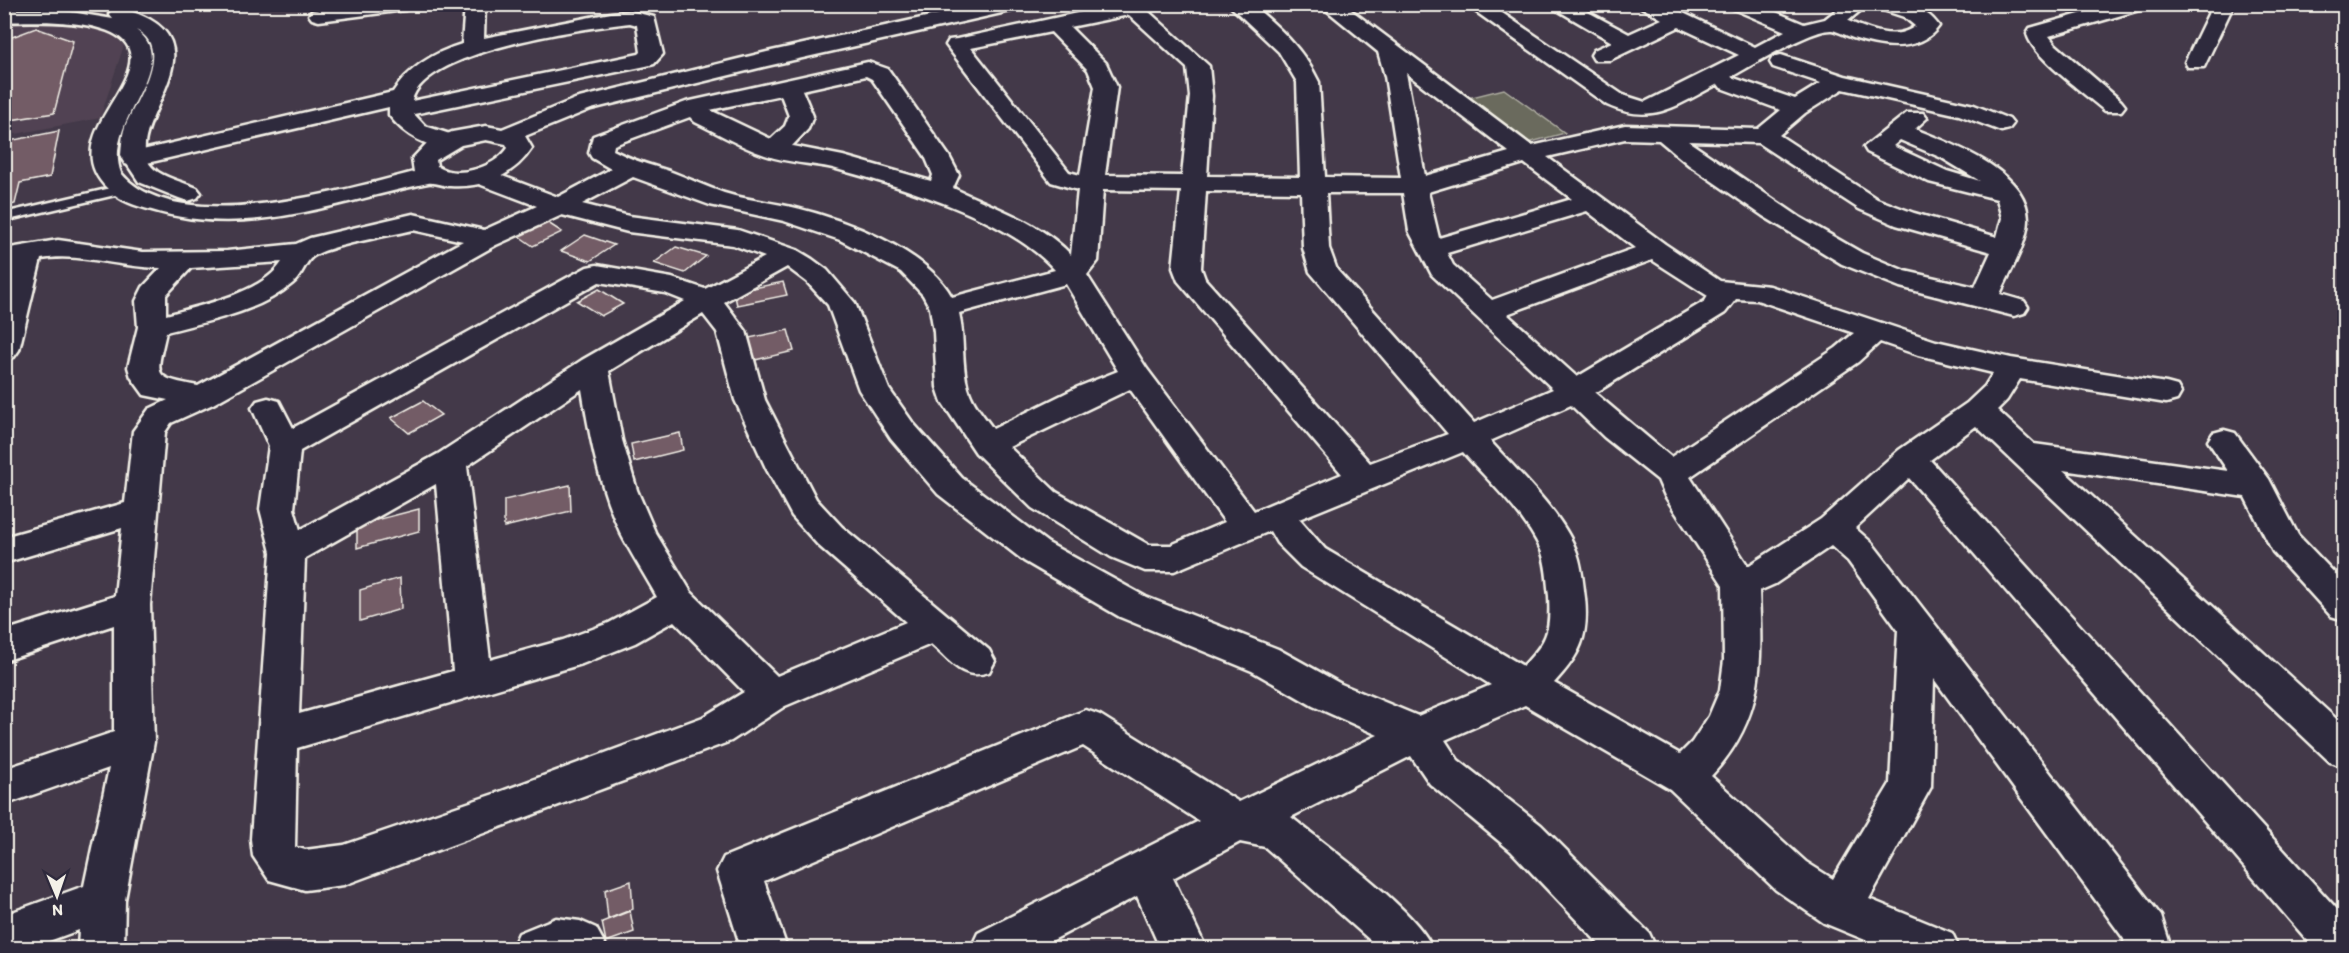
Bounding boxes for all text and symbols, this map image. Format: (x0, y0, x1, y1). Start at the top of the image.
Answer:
north arrow (27, 866, 87, 926)
text: N (52, 901, 63, 920)

